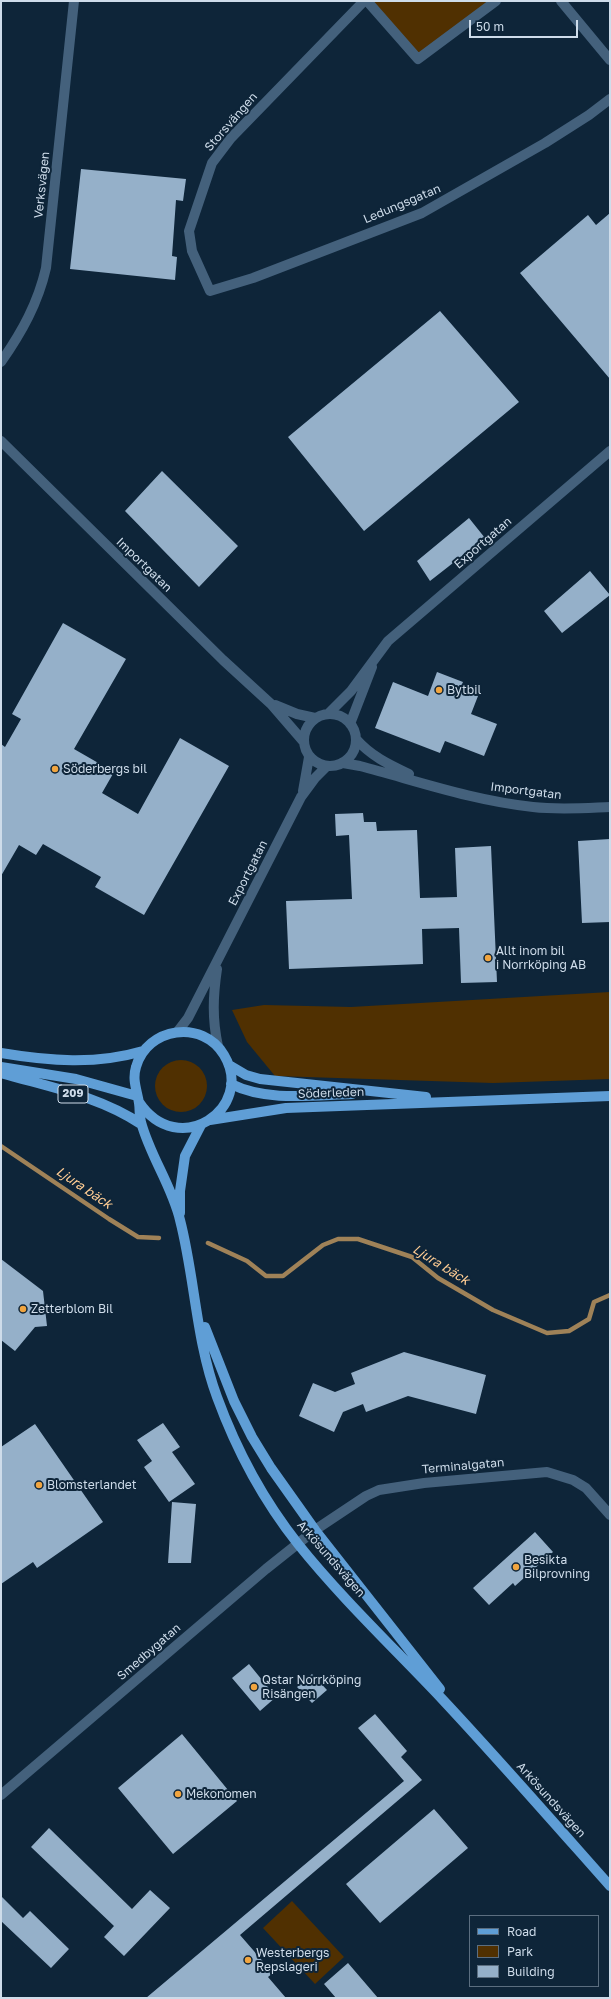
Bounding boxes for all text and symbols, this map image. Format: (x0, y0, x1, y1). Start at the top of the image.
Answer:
scale bar (471, 12, 580, 38)
text: 50 m (476, 19, 504, 34)
street label: Storsvängen (202, 90, 260, 154)
street label: Verksvägen (31, 151, 53, 219)
street label: Ledungsgatan (361, 181, 443, 227)
street label: Exportgatan (451, 514, 515, 572)
street label: Importgatan (113, 535, 175, 595)
place label: Bytbil (447, 683, 481, 697)
marker: Bytbil (434, 685, 444, 695)
place label: Söderbergs bil (63, 762, 147, 776)
marker: Söderbergs bil (50, 764, 60, 774)
street label: Importgatan (490, 779, 562, 803)
street label: Exportgatan (225, 838, 271, 908)
place label: Allt inom bil i Norrköping AB (496, 944, 586, 972)
marker: Allt inom bil i Norrköping AB (483, 953, 493, 963)
road number: 209 (58, 1085, 88, 1103)
street label: Söderleden (298, 1085, 364, 1101)
water label: Ljura bäck (53, 1164, 115, 1212)
water label: Ljura bäck (410, 1241, 472, 1289)
place label: Zetterblom Bil (31, 1302, 113, 1316)
marker: Zetterblom Bil (18, 1304, 28, 1314)
street label: Terminalgatan (421, 1455, 505, 1477)
place label: Blomsterlandet (47, 1478, 137, 1492)
marker: Blomsterlandet (34, 1480, 44, 1490)
street label: Arkösundsvägen (294, 1518, 368, 1600)
place label: Besikta Bilprovning (524, 1553, 590, 1581)
marker: Besikta Bilprovning (511, 1562, 521, 1572)
street label: Smedbygatan (114, 1621, 184, 1683)
place label: Qstar Norrköping Risängen (262, 1673, 361, 1701)
marker: Qstar Norrköping Risängen (249, 1682, 259, 1692)
street label: Arkösundsvägen (513, 1759, 589, 1841)
place label: Mekonomen (186, 1787, 257, 1801)
marker: Mekonomen (173, 1789, 183, 1799)
legend (469, 1915, 599, 1987)
text: Road (507, 1924, 536, 1939)
text: Park (507, 1944, 533, 1959)
place label: Westerbergs Repslageri (256, 1946, 329, 1974)
marker: Westerbergs Repslageri (243, 1955, 253, 1965)
text: Building (507, 1964, 555, 1979)

